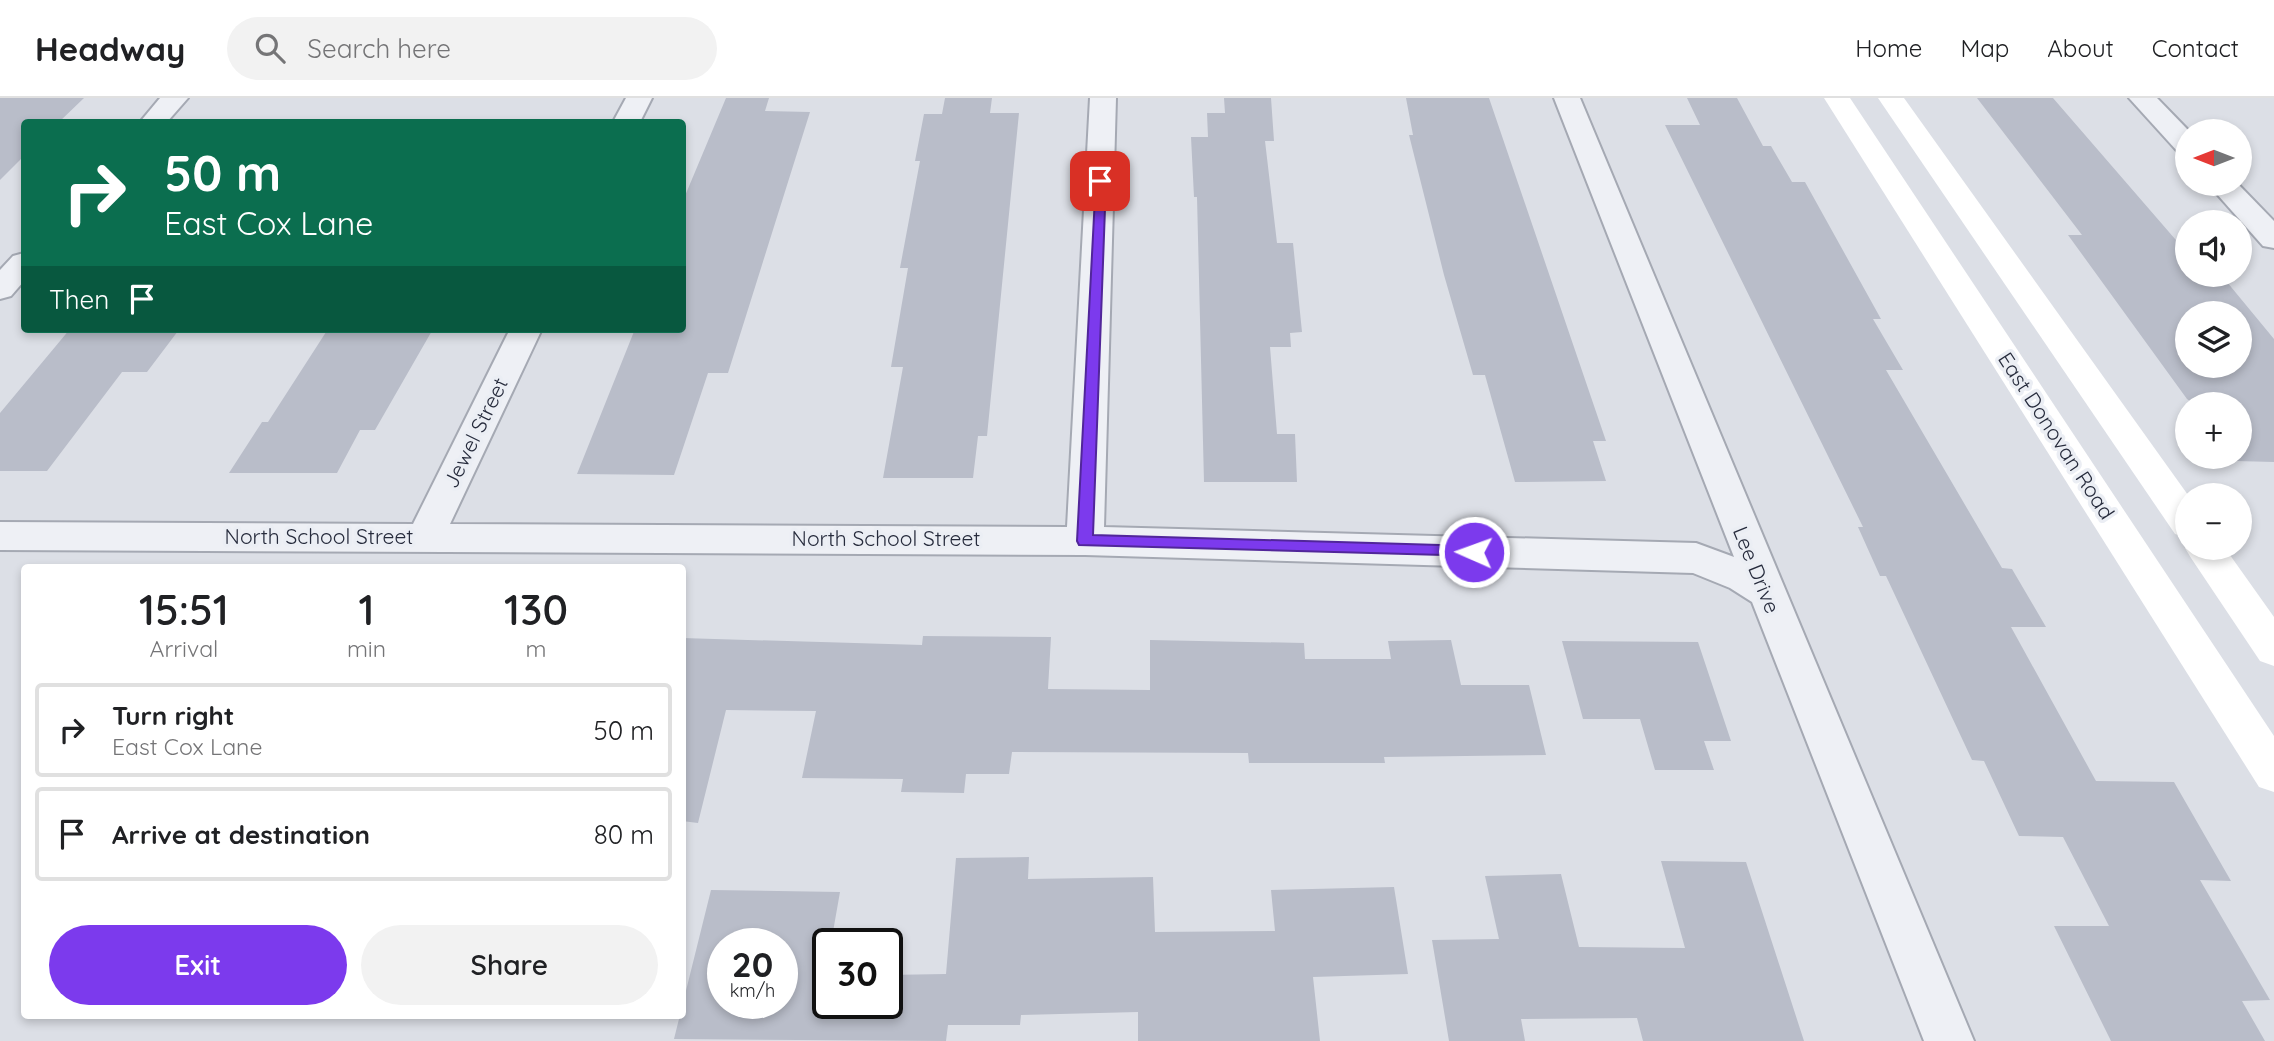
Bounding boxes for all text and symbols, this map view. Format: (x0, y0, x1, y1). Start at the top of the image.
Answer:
search box (227, 17, 717, 80)
text: Headway (35, 28, 185, 69)
icon: search (251, 29, 289, 67)
text: Search here (307, 32, 451, 65)
text: Home (1855, 33, 1922, 63)
text: Map (1960, 33, 2009, 63)
text: About (2047, 33, 2114, 63)
text: Contact (2152, 33, 2239, 63)
north arrow (2175, 119, 2252, 196)
map controls (2175, 119, 2252, 560)
text: 50 m (164, 142, 281, 203)
icon: right (49, 147, 140, 238)
pin (1070, 151, 1130, 211)
icon: arrive (1081, 162, 1119, 200)
text: East Cox Lane (164, 203, 373, 243)
button: sound (2175, 210, 2252, 287)
icon: arrive (123, 280, 161, 318)
text: Then (49, 283, 109, 316)
button: layers (2175, 301, 2252, 378)
street label: East Donovan Road (1993, 347, 2121, 524)
street label: Jewel Street (437, 373, 513, 492)
button: + (2175, 392, 2252, 469)
button: − (2175, 483, 2252, 560)
position arrow (1437, 515, 1511, 589)
street label: Lee Drive (1728, 522, 1786, 617)
street label: North School Street (225, 523, 413, 549)
street label: North School Street (792, 525, 980, 551)
text: 15:51 (139, 583, 229, 636)
text: 1 (358, 583, 375, 636)
text: 130 (504, 583, 568, 636)
text: Arrival (150, 634, 218, 663)
text: min (347, 634, 386, 663)
text: m (526, 634, 547, 663)
text: Turn right (112, 699, 234, 732)
icon: right (53, 711, 91, 749)
text: 50 m (594, 714, 654, 747)
text: East Cox Lane (112, 732, 262, 761)
icon: arrive (53, 815, 91, 853)
text: Arrive at destination (112, 818, 370, 851)
text: 80 m (594, 818, 654, 851)
button: Exit (49, 925, 347, 1005)
button: Share (361, 925, 658, 1005)
speed limit sign: 30 (812, 928, 903, 1019)
text: 20 (732, 942, 773, 986)
text: km/h (730, 979, 775, 1002)

